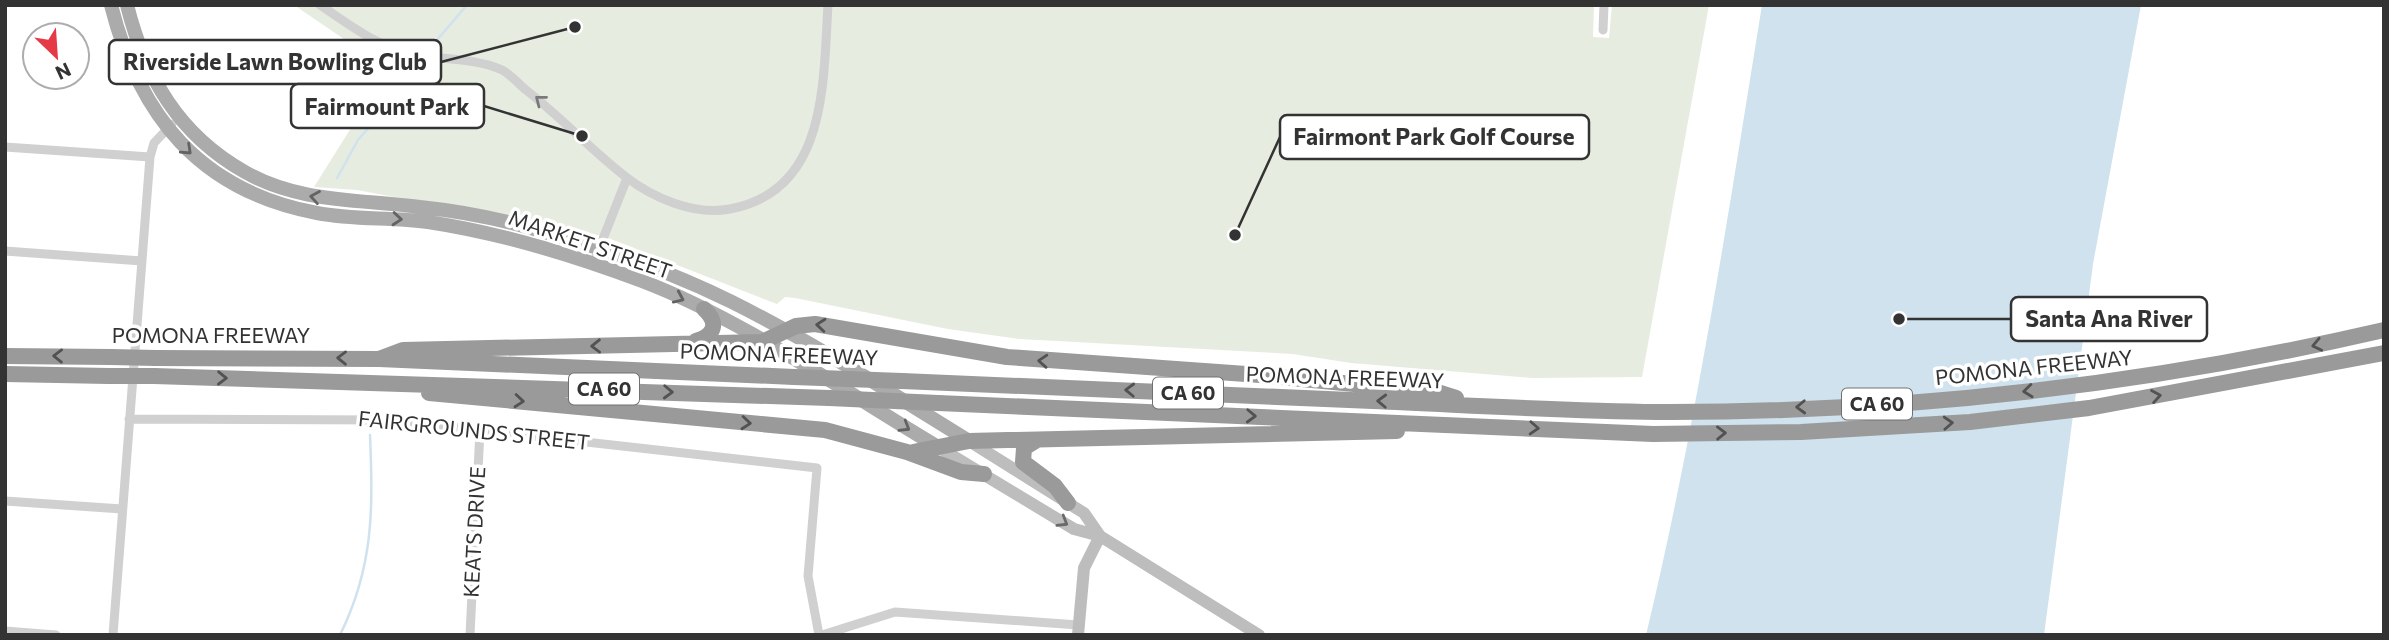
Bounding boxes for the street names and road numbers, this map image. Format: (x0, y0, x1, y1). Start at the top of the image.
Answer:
street label: MARKET STREET (506, 204, 675, 283)
street label: POMONA FREEWAY (112, 322, 311, 347)
street label: POMONA FREEWAY (679, 338, 879, 369)
street label: POMONA FREEWAY (1934, 344, 2134, 389)
street label: POMONA FREEWAY (1245, 361, 1445, 392)
road number: CA 60 (569, 374, 639, 404)
road number: CA 60 (1153, 378, 1223, 408)
road number: CA 60 (1842, 388, 1912, 420)
street label: FAIRGROUNDS STREET (357, 405, 591, 454)
street label: KEATS DRIVE (458, 466, 489, 598)

